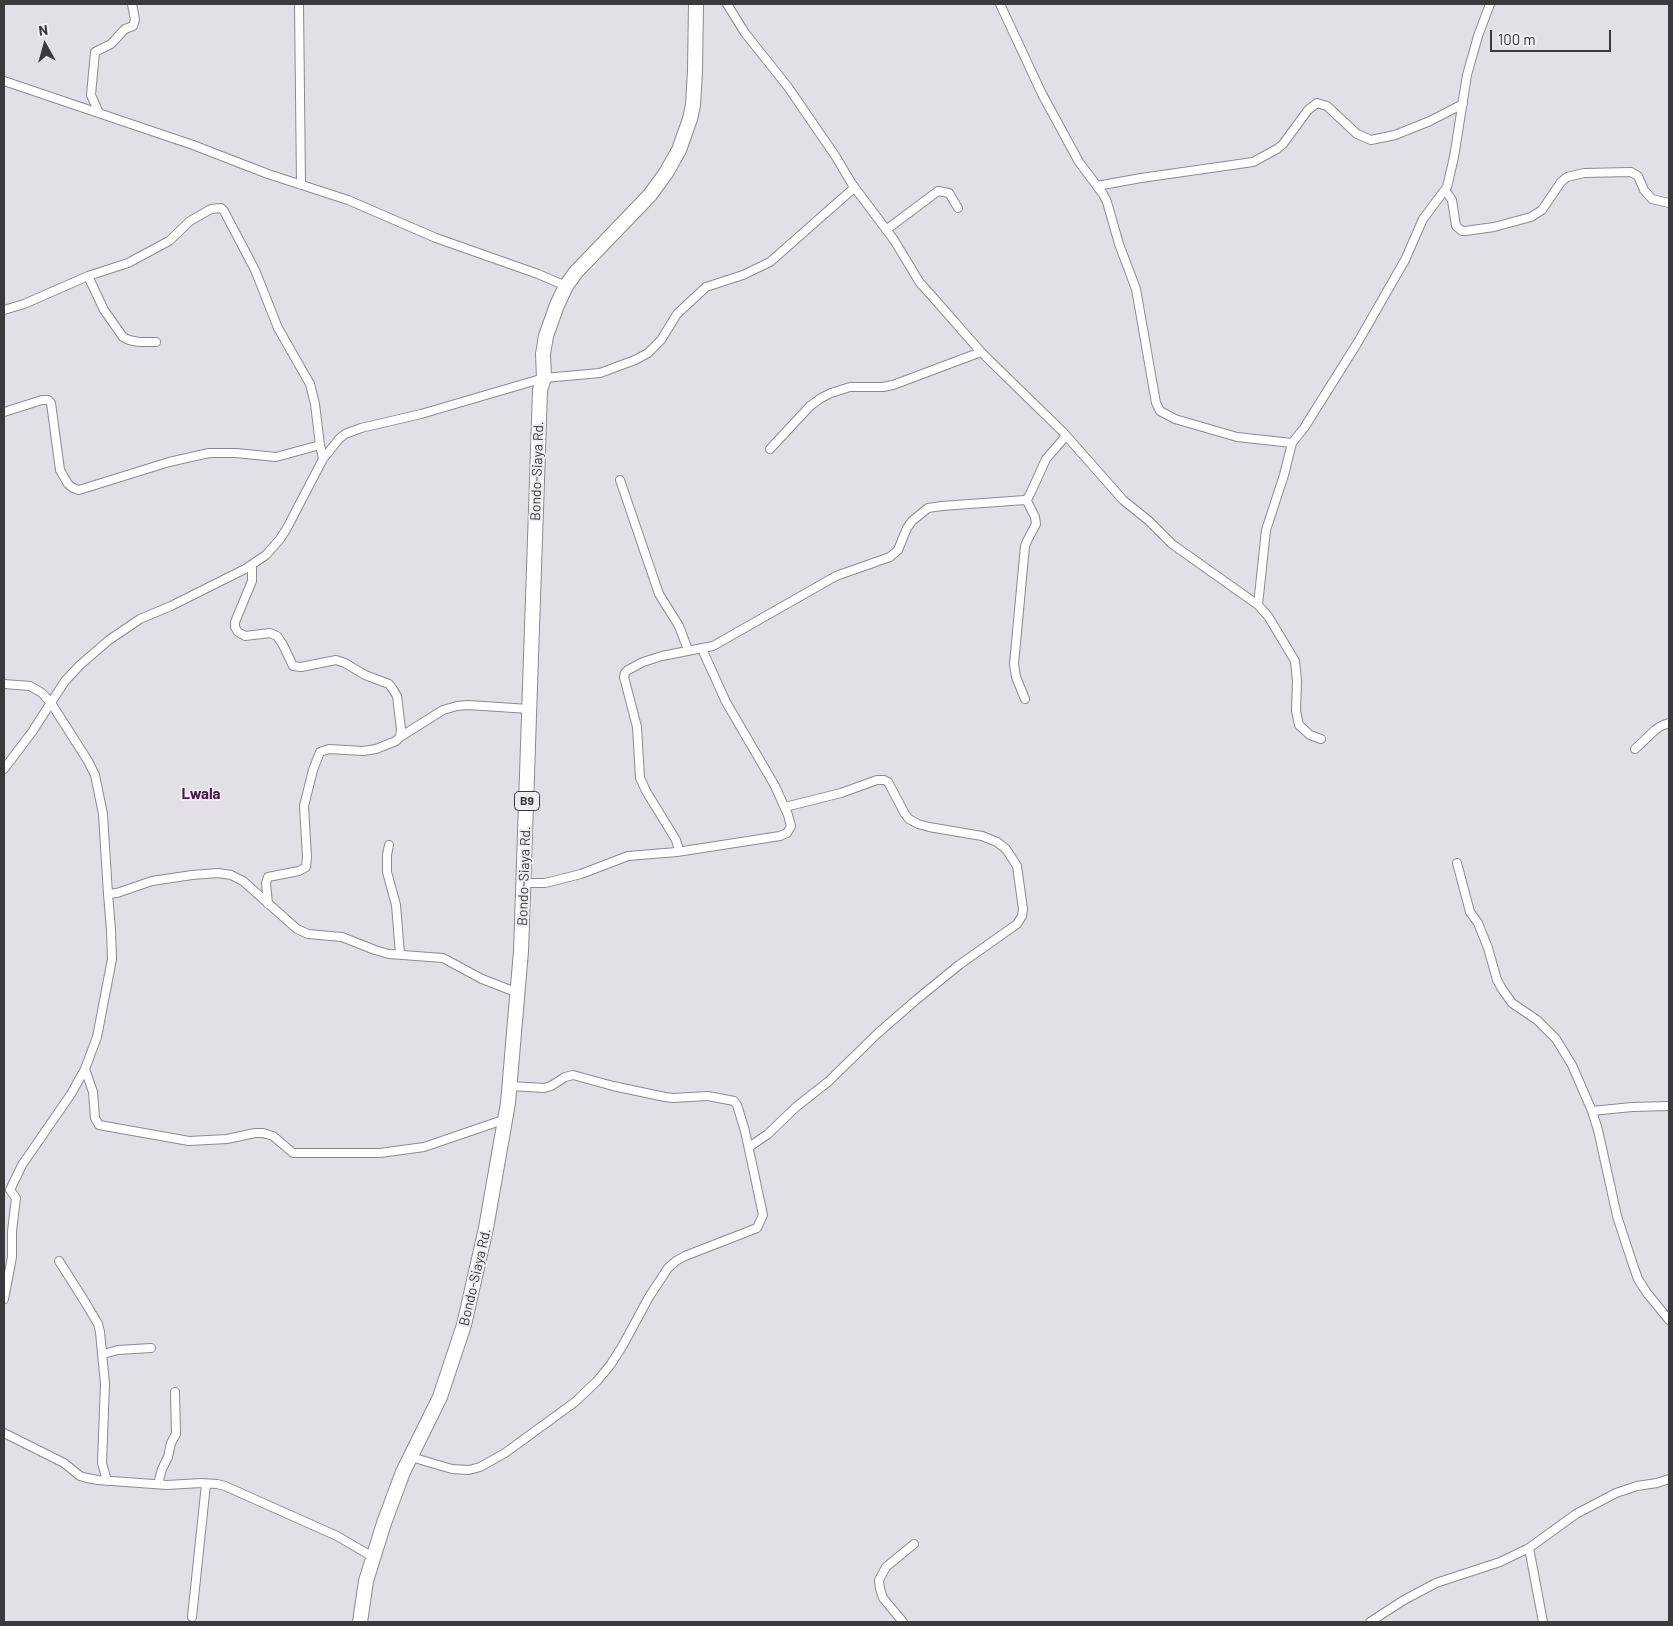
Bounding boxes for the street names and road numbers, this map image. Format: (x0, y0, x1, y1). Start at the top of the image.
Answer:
street label: Bondo-Siaya Rd. (527, 421, 547, 521)
road number: B9 (514, 791, 540, 810)
street label: Bondo-Siaya Rd. (514, 826, 534, 926)
street label: Bondo-Siaya Rd. (456, 1227, 494, 1327)

